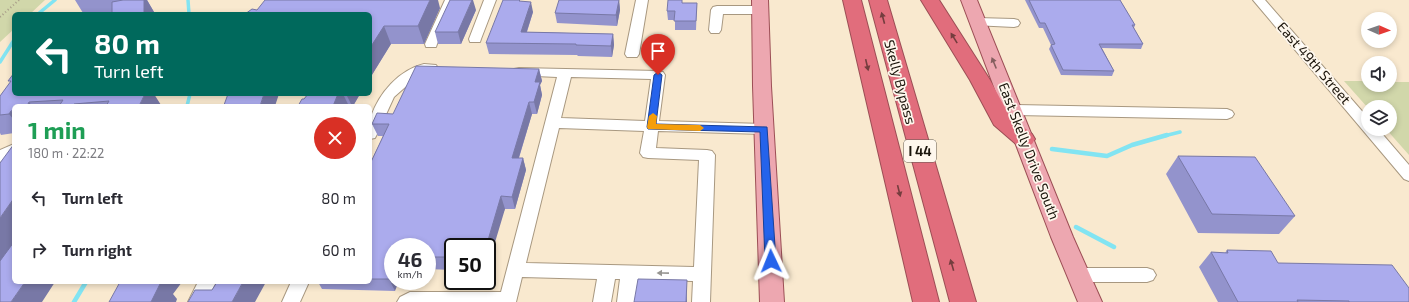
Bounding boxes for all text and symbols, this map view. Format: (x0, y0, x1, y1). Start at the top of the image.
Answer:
one-way arrow (879, 12, 885, 24)
north arrow (1361, 12, 1397, 48)
map controls (1361, 12, 1397, 136)
street label: East 49th Street (1274, 18, 1355, 107)
text: 80 m (94, 26, 160, 60)
icon: left (28, 28, 80, 80)
one-way arrow (950, 32, 957, 44)
pin (641, 34, 675, 75)
street label: Skelly Bypass (881, 38, 920, 126)
icon: arrive (647, 40, 669, 62)
button: sound (1361, 56, 1397, 92)
one-way arrow (990, 57, 996, 69)
one-way arrow (865, 59, 871, 71)
text: Turn left (94, 60, 164, 82)
street label: East Skelly Drive South (996, 80, 1063, 222)
button: layers (1361, 100, 1397, 136)
text: 1 min (28, 115, 86, 144)
button: close (314, 117, 356, 159)
road number: I 44 (904, 140, 936, 162)
text: 180 m · 22:22 (28, 145, 104, 161)
one-way arrow (896, 185, 902, 198)
icon: left (28, 187, 50, 209)
text: Turn left (62, 189, 123, 207)
text: 80 m (321, 189, 356, 207)
speed limit sign: 50 (444, 238, 496, 290)
icon: right (28, 239, 50, 261)
position arrow (750, 240, 792, 282)
text: Turn right (62, 241, 132, 259)
text: 60 m (322, 241, 356, 259)
text: 46 (398, 247, 422, 271)
one-way arrow (949, 258, 955, 270)
text: km/h (398, 268, 422, 280)
one-way arrow (656, 270, 669, 276)

